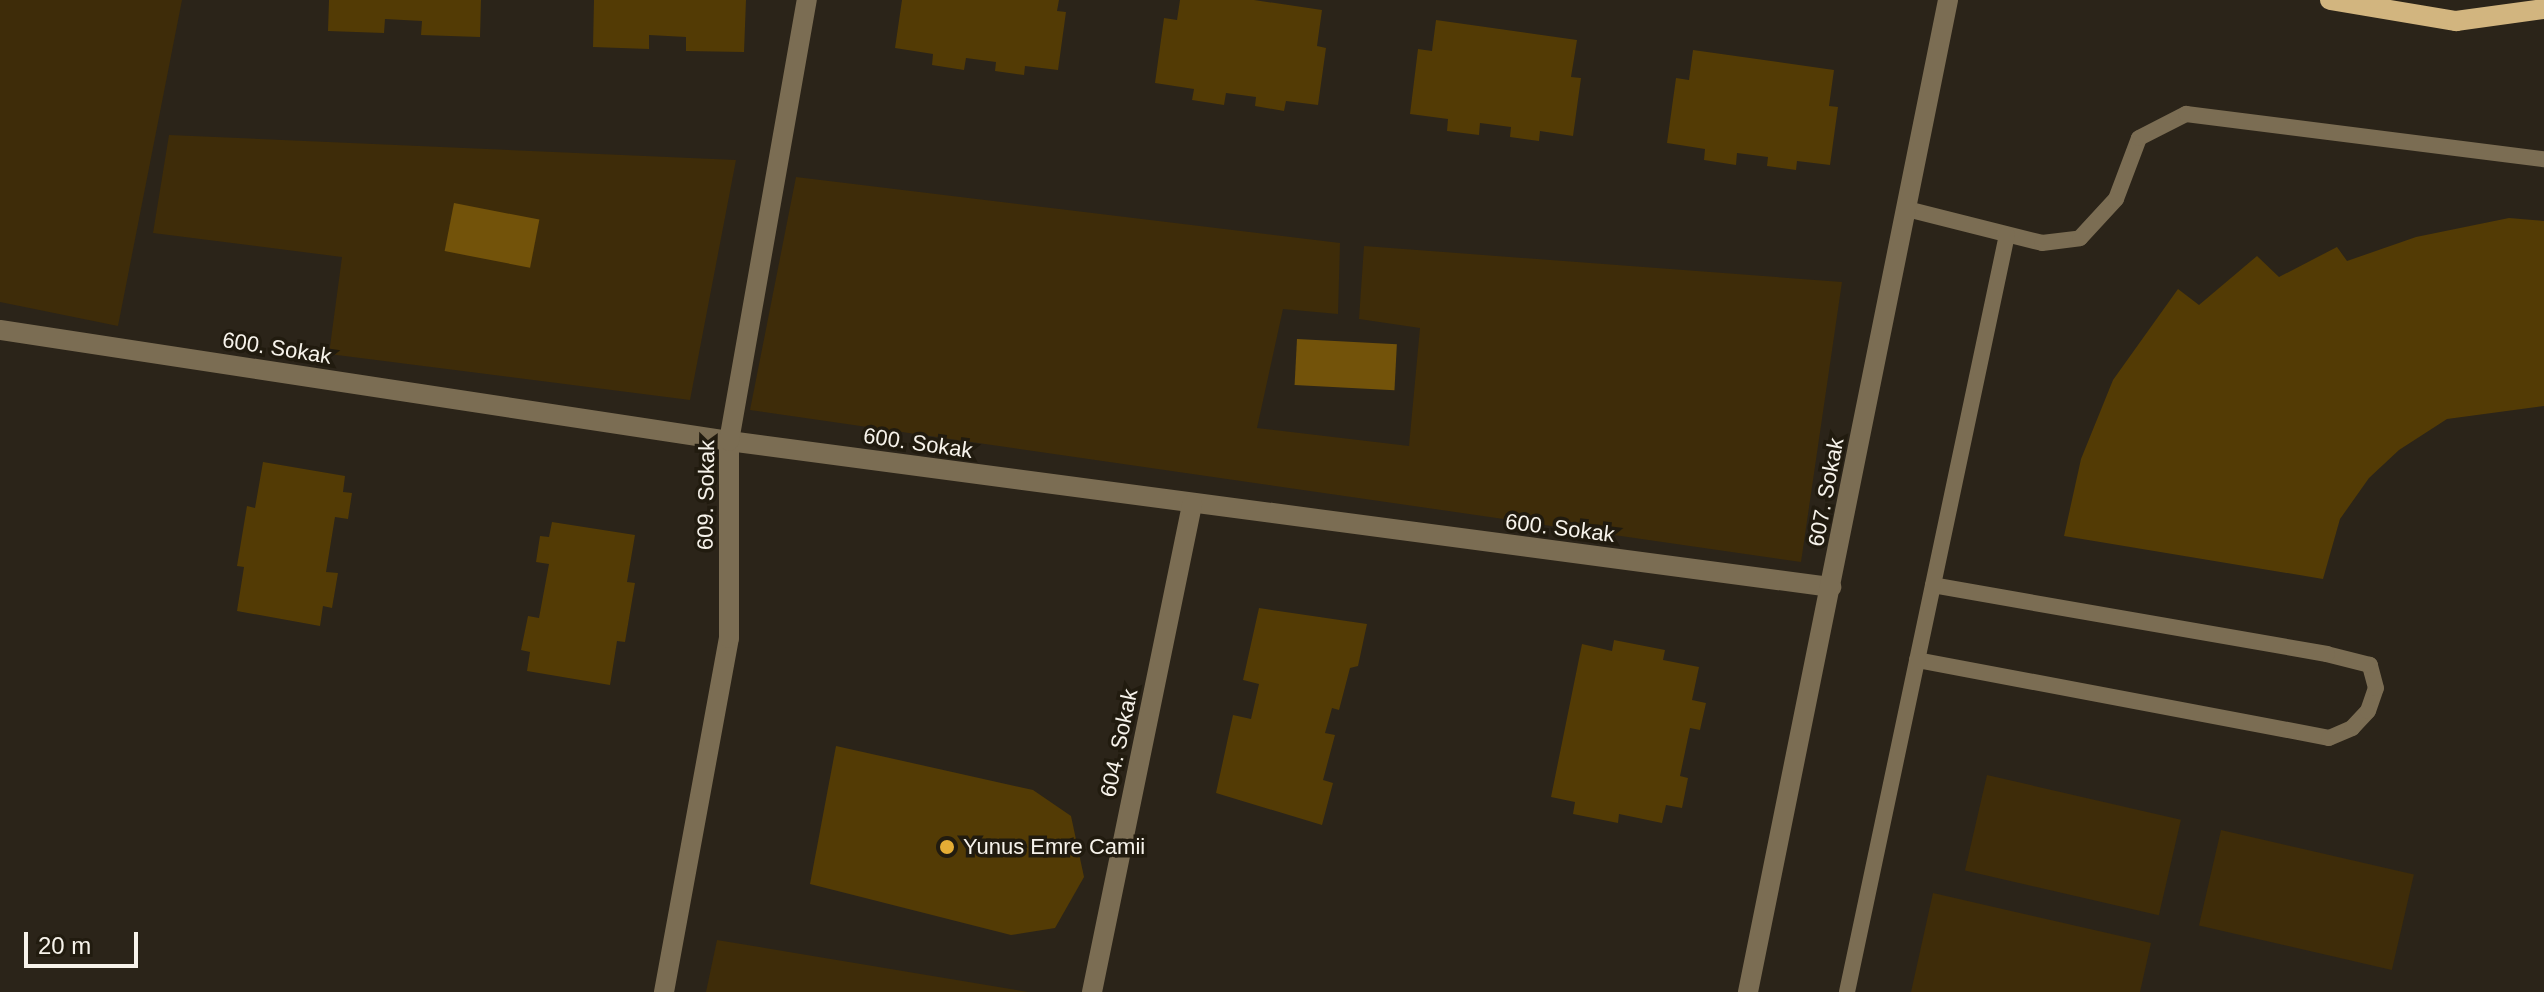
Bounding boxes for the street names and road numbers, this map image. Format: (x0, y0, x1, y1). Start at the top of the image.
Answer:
street label: 600. Sokak (221, 326, 333, 370)
street label: 600. Sokak (862, 422, 974, 464)
street label: 607. Sokak (1803, 435, 1849, 549)
street label: 609. Sokak (692, 440, 720, 550)
street label: 600. Sokak (1504, 508, 1616, 548)
street label: 604. Sokak (1095, 686, 1143, 800)

